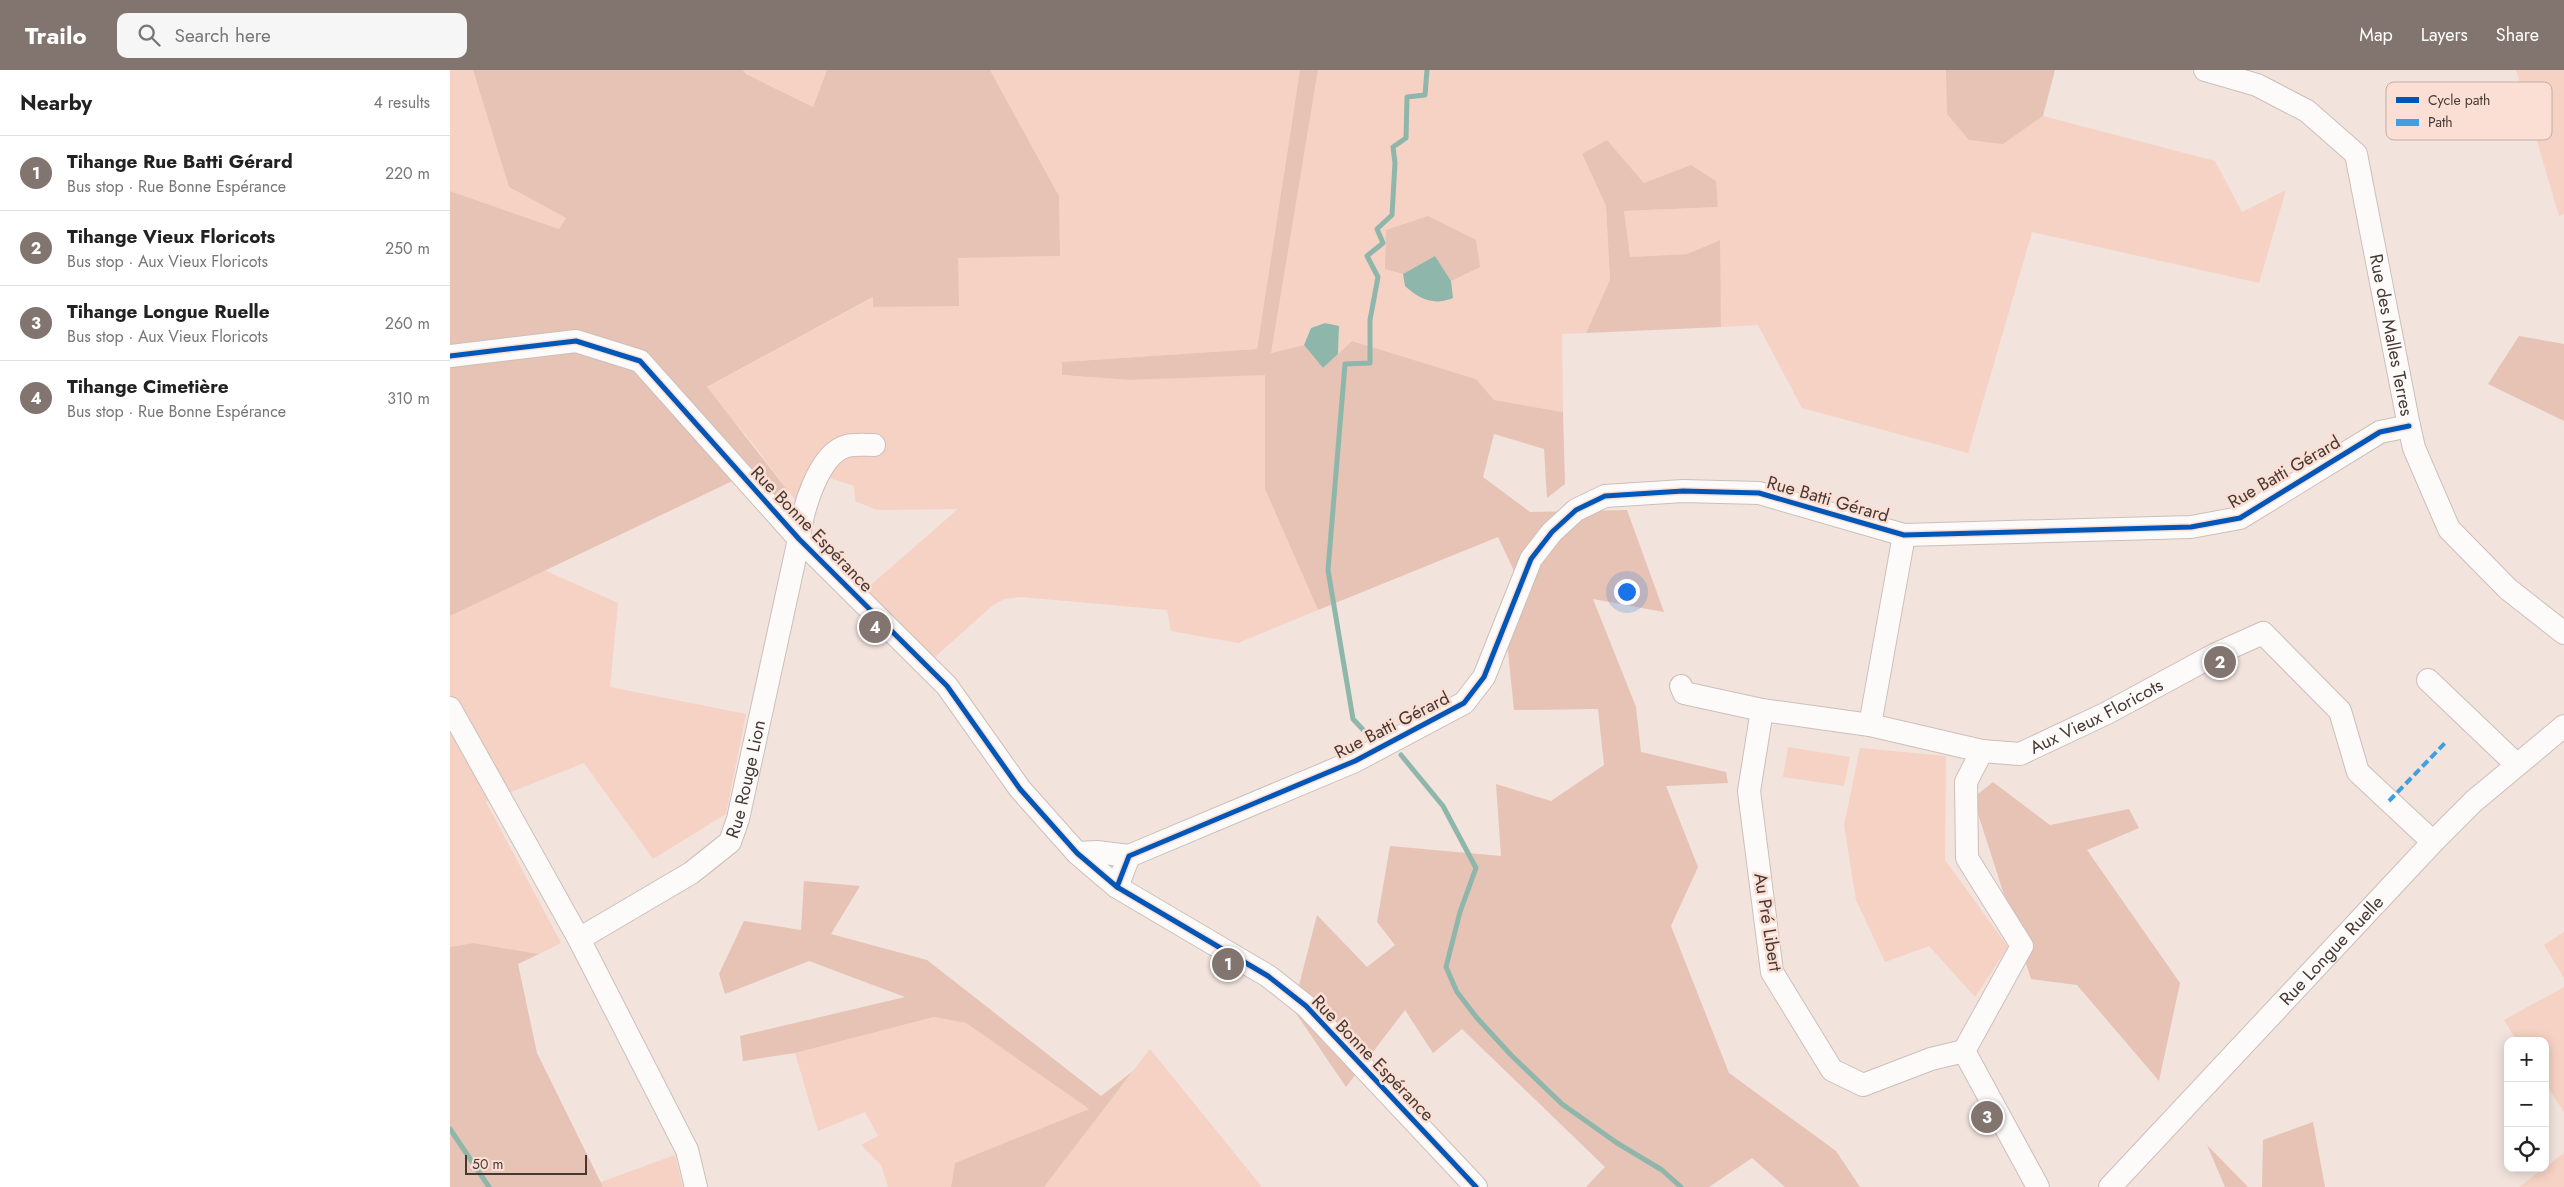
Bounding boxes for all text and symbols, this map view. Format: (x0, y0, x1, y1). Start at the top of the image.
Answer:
search box (117, 13, 467, 58)
text: Trailo (25, 18, 87, 53)
icon: search (135, 21, 163, 49)
text: Search here (175, 22, 271, 49)
text: Map (2359, 22, 2393, 48)
text: Layers (2421, 22, 2468, 48)
text: Share (2496, 22, 2539, 48)
legend (2386, 82, 2552, 140)
text: Nearby (20, 88, 92, 118)
text: Cycle path (2428, 90, 2490, 110)
text: 4 results (374, 91, 430, 114)
text: Path (2428, 112, 2453, 132)
text: Tihange Rue Batti Gérard (67, 148, 293, 175)
text: 1 (32, 162, 40, 185)
text: 220 m (385, 162, 430, 185)
text: Bus stop · Rue Bonne Espérance (67, 175, 286, 198)
text: Tihange Vieux Floricots (67, 223, 275, 250)
text: 2 (31, 237, 41, 260)
text: 250 m (385, 237, 430, 260)
text: Bus stop · Aux Vieux Floricots (67, 250, 268, 273)
street label: Rue des Malles Terres (2363, 252, 2420, 418)
text: Tihange Longue Ruelle (67, 298, 270, 325)
text: 3 (31, 312, 41, 335)
text: 260 m (385, 312, 430, 335)
text: Bus stop · Aux Vieux Floricots (67, 325, 268, 348)
text: Tihange Cimetière (67, 373, 229, 400)
text: 4 (30, 387, 42, 410)
text: 310 m (387, 387, 430, 410)
text: Bus stop · Rue Bonne Espérance (67, 400, 286, 423)
street label: Rue Batti Gérard (2223, 429, 2345, 515)
street label: Rue Bonne Espérance (745, 460, 879, 598)
street label: Rue Batti Gérard (1764, 469, 1892, 529)
your location (1614, 579, 1640, 605)
pin: 4 (859, 608, 891, 646)
pin: 2 (2204, 643, 2236, 681)
street label: Aux Vieux Floricots (2026, 672, 2168, 761)
street label: Rue Batti Gérard (1330, 685, 1454, 765)
street label: Rue Rouge Lion (719, 718, 772, 842)
street label: Au Pré Libert (1747, 871, 1789, 974)
street label: Rue Longue Ruelle (2273, 890, 2390, 1011)
pin: 1 (1212, 945, 1244, 983)
street label: Rue Bonne Espérance (1306, 989, 1440, 1127)
map controls (2504, 1037, 2549, 1172)
button: + (2504, 1037, 2549, 1082)
button: − (2504, 1082, 2549, 1127)
pin: 3 (1971, 1098, 2003, 1136)
button: locate (2504, 1127, 2549, 1172)
scale bar (465, 1152, 588, 1175)
text: 50 m (472, 1154, 503, 1174)

